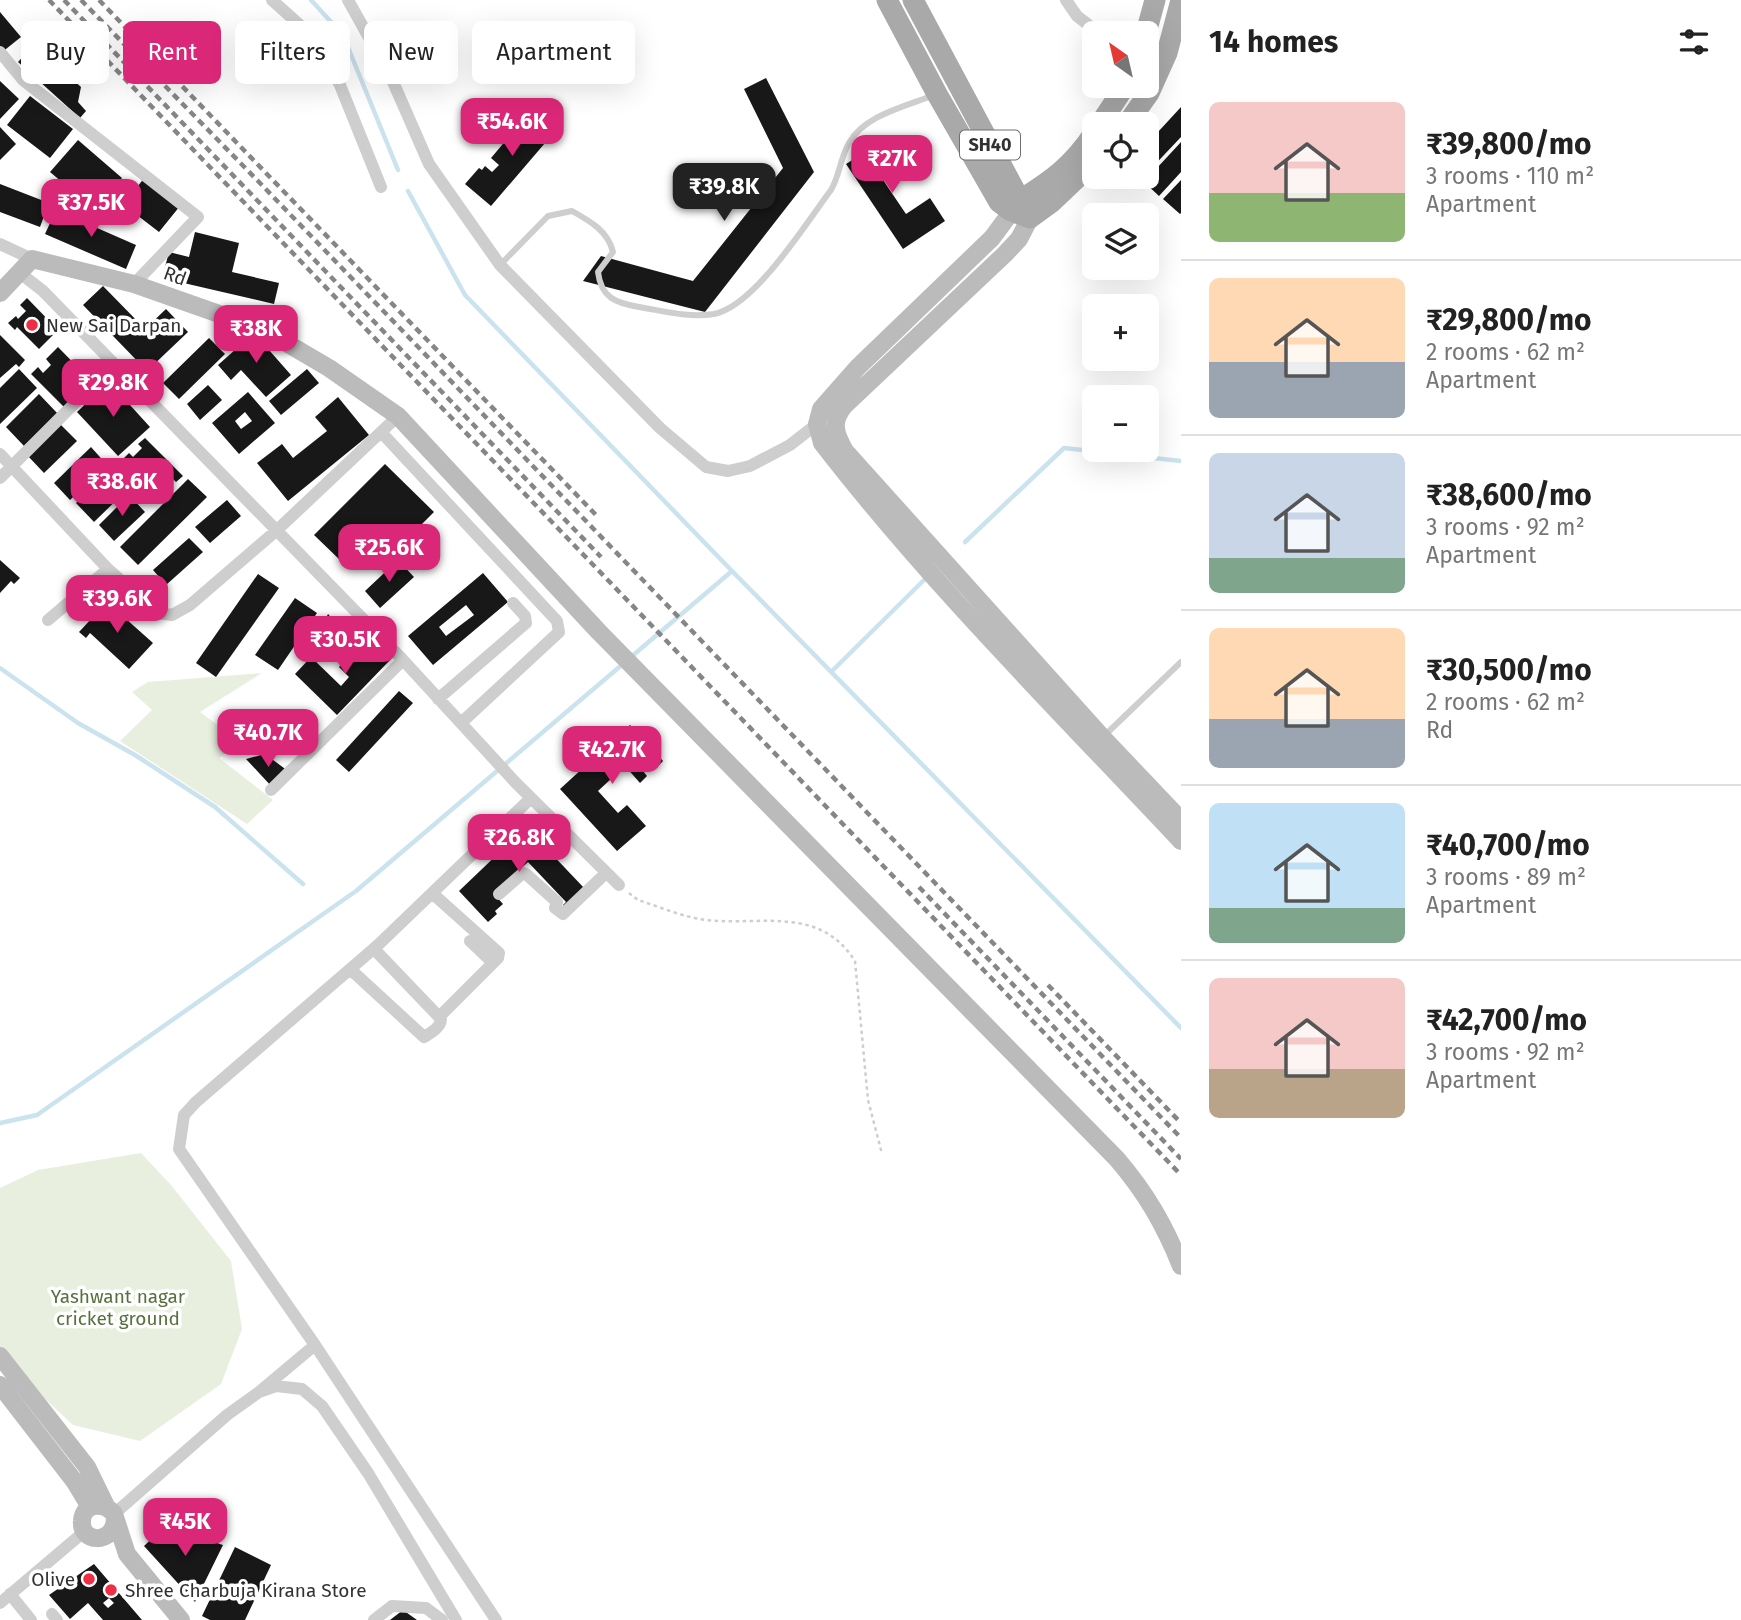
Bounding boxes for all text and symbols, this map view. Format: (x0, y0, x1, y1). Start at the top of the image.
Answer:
chip: Buy (21, 21, 109, 84)
chip: Rent (123, 21, 221, 84)
chip: Filters (235, 21, 350, 84)
chip: New (364, 21, 458, 84)
chip: Apartment (472, 21, 635, 84)
north arrow (1082, 21, 1158, 98)
map controls (1082, 21, 1159, 462)
icon: filters (1675, 23, 1713, 61)
text: 14 homes (1209, 24, 1338, 60)
pin: ₹54.6K (455, 99, 569, 158)
text: ₹54.6K (477, 107, 547, 135)
button: locate (1082, 112, 1159, 189)
text: ₹39,800/mo (1426, 126, 1592, 162)
road number: SH40 (960, 130, 1020, 160)
icon: home (1265, 130, 1349, 214)
pin: ₹27K (851, 136, 933, 195)
text: ₹27K (867, 144, 917, 172)
text: 3 rooms · 110 m² (1426, 162, 1594, 190)
pin: ₹39.8K (667, 164, 781, 223)
text: ₹39.8K (689, 172, 759, 200)
pin: ₹37.5K (34, 180, 148, 239)
text: ₹37.5K (57, 188, 125, 216)
text: Apartment (1426, 190, 1536, 218)
button: layers (1082, 203, 1159, 280)
street label: Rd (160, 261, 190, 291)
button: + (1082, 294, 1159, 371)
text: ₹29,800/mo (1426, 302, 1592, 338)
pin: ₹38K (215, 306, 297, 365)
icon: home (1265, 306, 1349, 390)
place label: New Sai Darpan (46, 314, 181, 337)
text: ₹38K (230, 314, 282, 342)
marker: New Sai Darpan (24, 317, 40, 333)
text: 2 rooms · 62 m² (1426, 338, 1585, 366)
pin: ₹29.8K (56, 360, 170, 419)
text: Apartment (1426, 366, 1536, 394)
text: ₹29.8K (78, 368, 148, 396)
button: − (1082, 385, 1159, 462)
pin: ₹38.6K (65, 458, 179, 518)
text: ₹38.6K (87, 467, 157, 495)
text: ₹38,600/mo (1426, 477, 1592, 513)
icon: home (1265, 481, 1349, 565)
text: 3 rooms · 92 m² (1426, 513, 1585, 541)
pin: ₹25.6K (332, 524, 446, 584)
text: ₹25.6K (354, 533, 424, 561)
text: Apartment (1426, 541, 1536, 569)
pin: ₹39.6K (60, 576, 174, 635)
text: ₹39.6K (82, 584, 152, 612)
pin: ₹30.5K (288, 616, 402, 676)
text: ₹30.5K (310, 625, 380, 653)
text: ₹30,500/mo (1426, 652, 1592, 688)
icon: home (1265, 656, 1349, 740)
text: 2 rooms · 62 m² (1426, 688, 1585, 716)
pin: ₹40.7K (211, 710, 325, 769)
text: Rd (1426, 716, 1453, 744)
text: ₹40.7K (233, 718, 303, 746)
pin: ₹42.7K (555, 726, 669, 786)
text: ₹42.7K (578, 735, 646, 763)
pin: ₹26.8K (462, 814, 576, 874)
text: ₹26.8K (484, 823, 554, 851)
text: ₹40,700/mo (1426, 827, 1590, 863)
icon: home (1265, 831, 1349, 915)
text: 3 rooms · 89 m² (1426, 863, 1586, 891)
text: Apartment (1426, 891, 1536, 919)
text: ₹42,700/mo (1426, 1002, 1587, 1038)
icon: home (1265, 1006, 1349, 1090)
text: 3 rooms · 92 m² (1426, 1038, 1585, 1066)
text: Apartment (1426, 1066, 1536, 1094)
park label: Yashwant nagar cricket ground (51, 1285, 186, 1330)
pin: ₹45K (144, 1498, 226, 1558)
text: ₹45K (159, 1507, 211, 1535)
place label: Olive (31, 1568, 75, 1591)
marker: Olive (81, 1571, 97, 1587)
place label: Shree Charbuja Kirana Store (125, 1579, 367, 1602)
marker: Shree Charbuja Kirana Store (103, 1582, 119, 1598)

